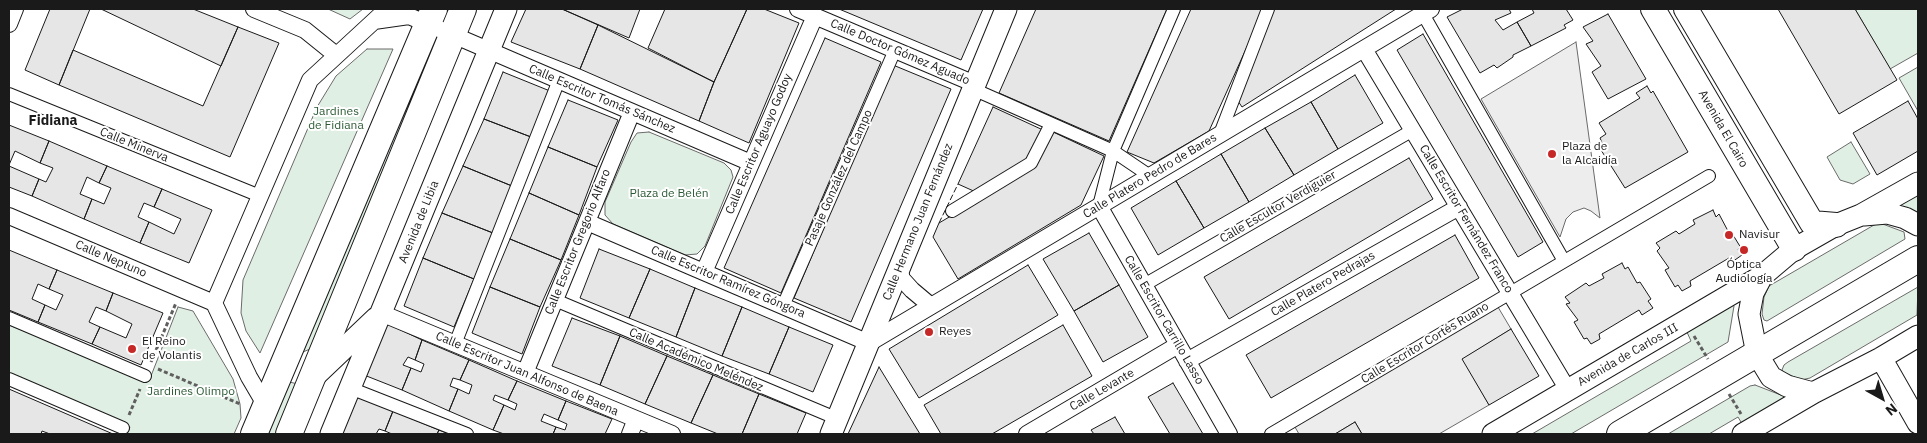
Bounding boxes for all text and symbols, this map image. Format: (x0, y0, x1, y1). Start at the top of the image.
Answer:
street label: Calle Doctor Gómez Aguado (828, 16, 972, 88)
street label: Calle Escritor Tomás Sánchez (527, 62, 677, 136)
street label: Calle Escritor Aguayo Godoy (723, 71, 795, 217)
street label: Avenida El Cairo (1695, 88, 1751, 170)
park label: Jardines de Fidiana (308, 105, 364, 133)
street label: Pasaje González del Campo (802, 107, 876, 249)
district label: Fidiana (29, 113, 77, 129)
street label: Calle Minerva (98, 125, 170, 165)
street label: Calle Platero Pedro de Bares (1081, 130, 1219, 222)
place label: Plaza de la Alcaidía (1562, 140, 1617, 168)
street label: Calle Hermano Juan Fernández (880, 141, 956, 303)
street label: Calle Escritor Fernández Franco (1416, 142, 1516, 296)
marker: Plaza de la Alcaidía (1546, 148, 1558, 160)
street label: Calle Escritor Gregorio Alfaro (542, 167, 614, 317)
street label: Calle Escultor Verdiguier (1217, 168, 1339, 246)
street label: Avenida de Libia (396, 179, 442, 265)
park label: Plaza de Belén (629, 187, 709, 201)
place label: Navisur (1739, 228, 1780, 242)
marker: Navisur (1723, 229, 1735, 241)
street label: Calle Neptuno (73, 237, 149, 281)
street label: Calle Escritor Ramírez Góngora (649, 243, 807, 321)
marker: Óptica Audiología (1738, 244, 1750, 256)
street label: Calle Platero Pedrajas (1268, 248, 1378, 320)
street label: Calle Escritor Carrillo Lasso (1121, 253, 1207, 387)
place label: Óptica Audiología (1716, 258, 1772, 286)
street label: Calle Escritor Cortés Ruano (1358, 299, 1492, 387)
street label: Avenida de Carlos III (1575, 320, 1681, 390)
street label: Calle Académico Meléndez (627, 325, 765, 395)
place label: Reyes (939, 325, 971, 339)
marker: Reyes (923, 326, 935, 338)
street label: Calle Escritor Juan Alfonso de Baena (433, 329, 621, 419)
place label: El Reino de Volantis (142, 335, 202, 363)
marker: El Reino de Volantis (126, 343, 138, 355)
street label: Calle Levante (1067, 366, 1137, 414)
north arrow (1857, 373, 1907, 423)
park label: Jardines Olimpo (147, 385, 235, 399)
text: N (1882, 399, 1901, 420)

